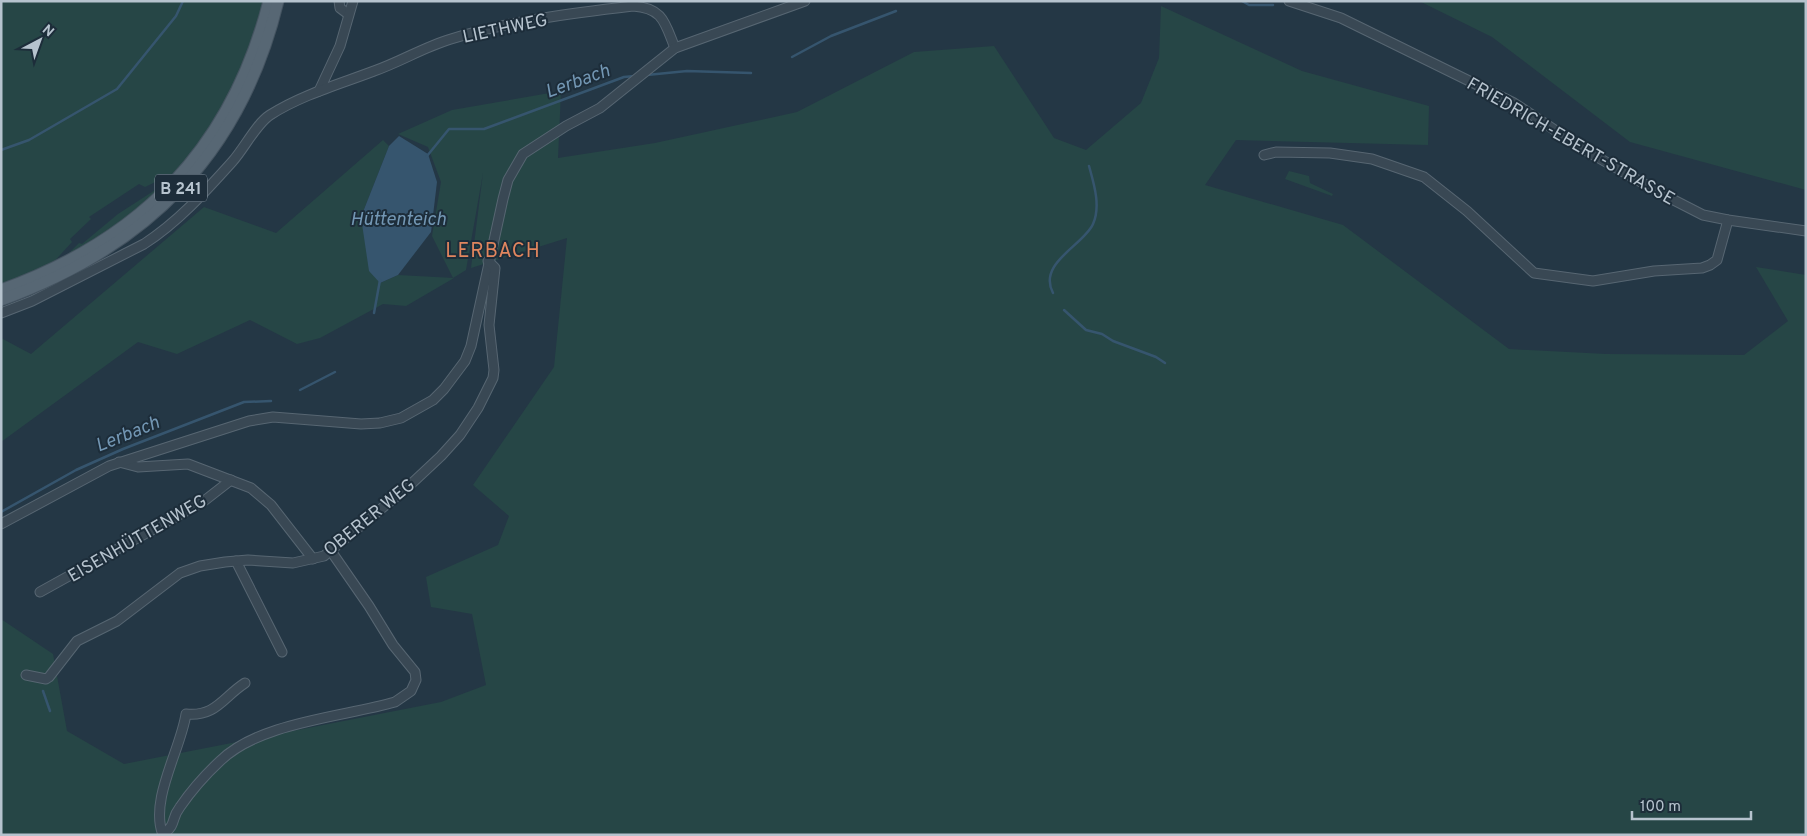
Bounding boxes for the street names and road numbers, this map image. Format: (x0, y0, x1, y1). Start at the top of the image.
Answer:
street label: LIETHWEG (461, 9, 550, 50)
street label: FRIEDRICH-EBERT-STRASSE (1462, 73, 1678, 211)
road number: B 241 (155, 174, 207, 202)
street label: OBERER WEG (319, 474, 421, 562)
street label: EISENHÜTTENWEG (63, 488, 211, 588)

